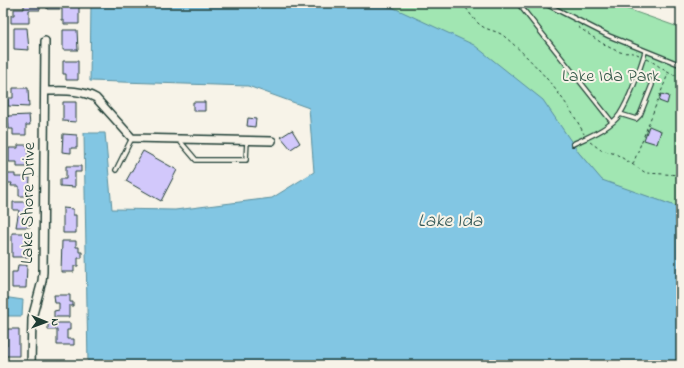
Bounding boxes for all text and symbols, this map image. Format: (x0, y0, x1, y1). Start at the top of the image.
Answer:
park label: Lake Ida Park (562, 64, 660, 90)
street label: Lake Shore Drive (15, 141, 43, 264)
water label: Lake Ida (418, 208, 483, 235)
north arrow (26, 302, 66, 342)
text: N (47, 318, 63, 326)

